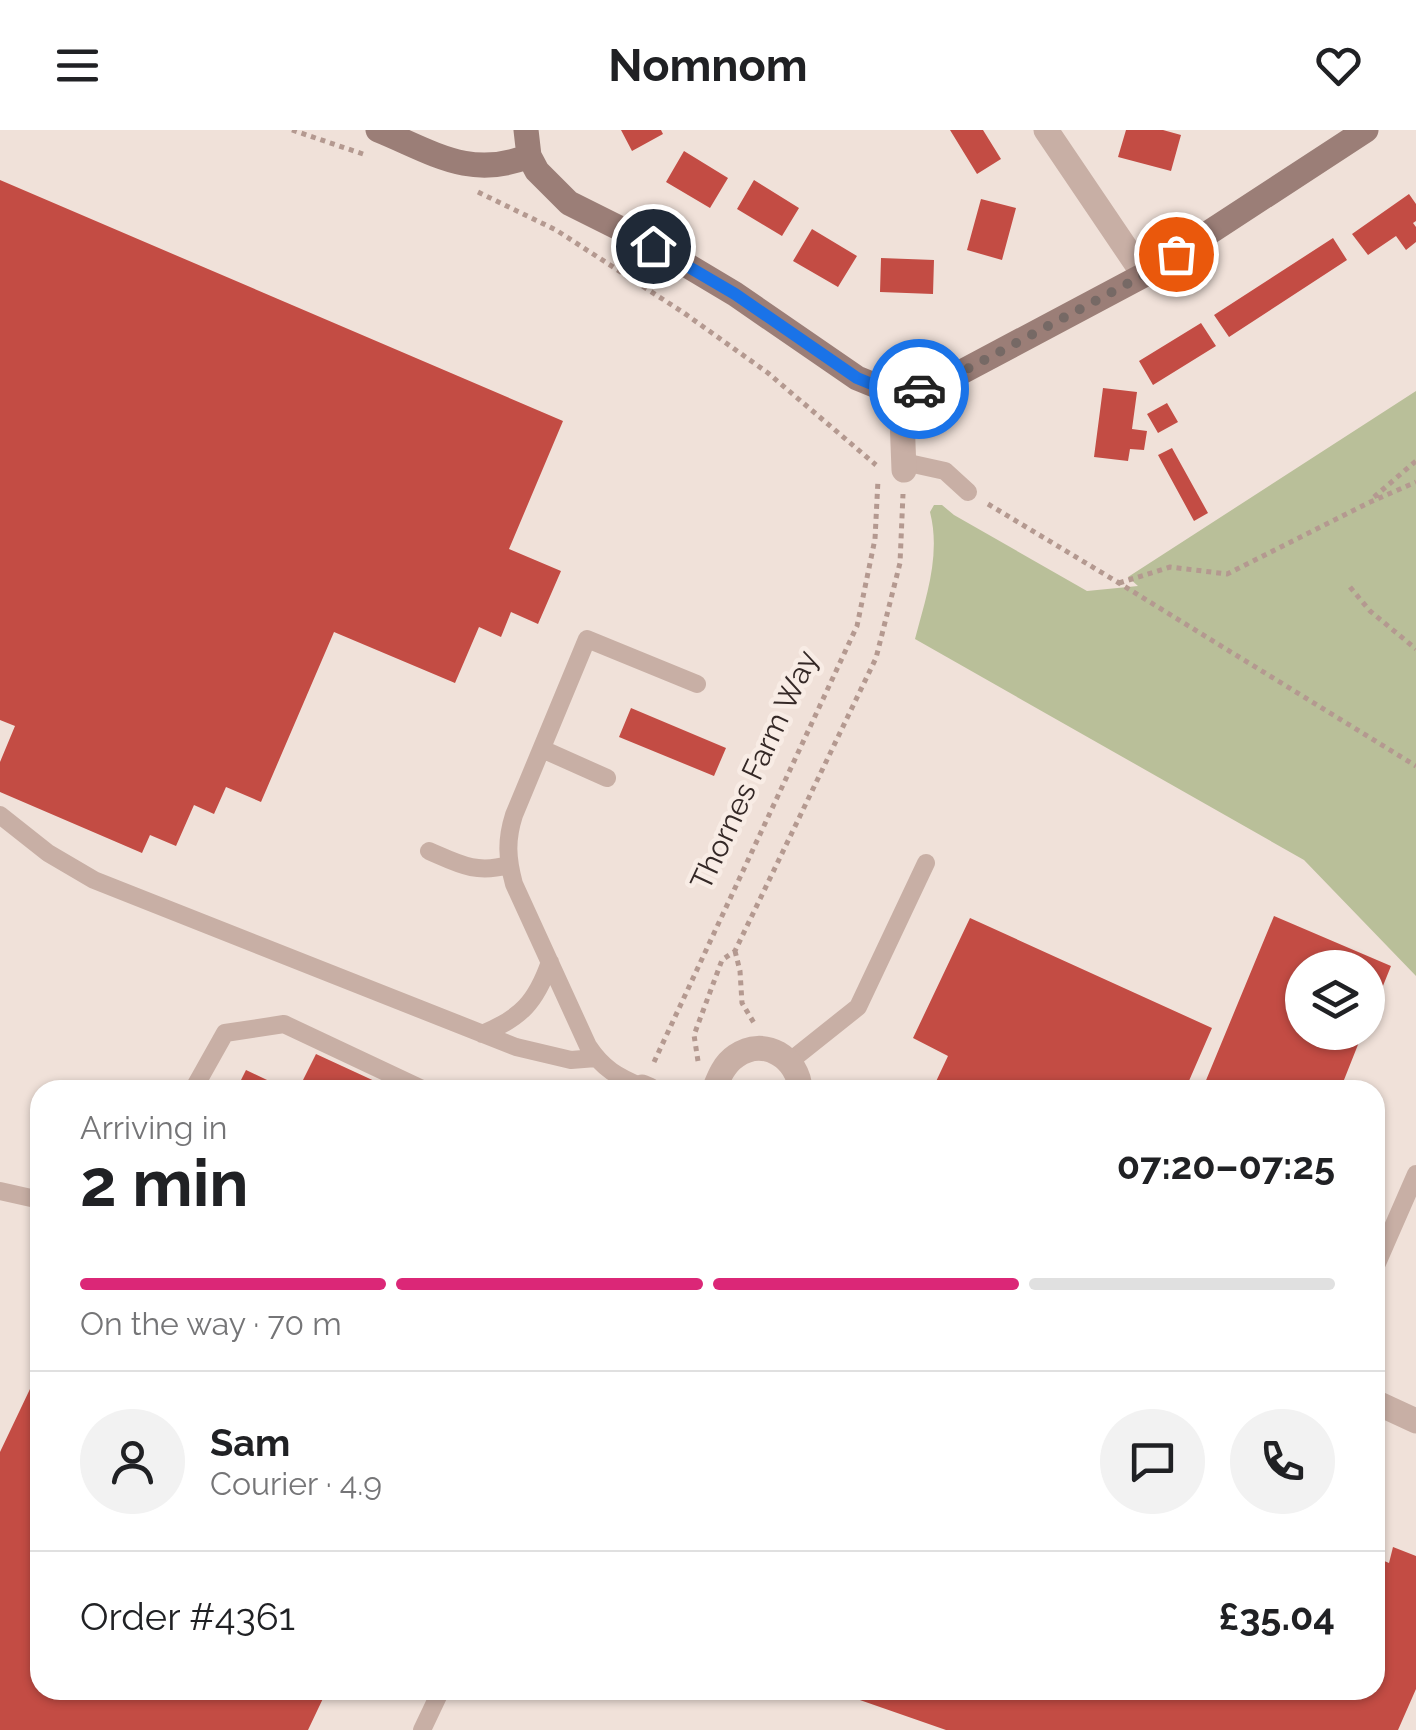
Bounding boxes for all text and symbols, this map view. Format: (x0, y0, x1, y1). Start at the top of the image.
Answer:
icon: menu (50, 38, 105, 93)
icon: heart (1311, 38, 1366, 93)
text: Nomnom (608, 39, 808, 92)
pin (611, 204, 696, 289)
pin (1134, 212, 1219, 297)
icon: home (626, 219, 681, 274)
icon: bag (1149, 227, 1204, 282)
courier (869, 339, 969, 439)
icon: car (892, 362, 947, 417)
street label: Thornes Farm Way (683, 645, 825, 895)
map controls (1285, 950, 1385, 1050)
button: layers (1285, 950, 1385, 1050)
text: Arriving in (80, 1109, 227, 1146)
text: 07:20–07:25 (1117, 1143, 1335, 1188)
text: 2 min (80, 1145, 249, 1221)
text: On the way · 70 m (80, 1305, 342, 1342)
button: person (80, 1409, 185, 1514)
button: chat (1100, 1409, 1205, 1514)
button: phone (1230, 1409, 1335, 1514)
text: Sam (210, 1420, 290, 1465)
text: Courier · 4.9 (210, 1465, 382, 1502)
text: Order #4361 (80, 1594, 295, 1639)
text: £35.04 (1218, 1594, 1335, 1639)

